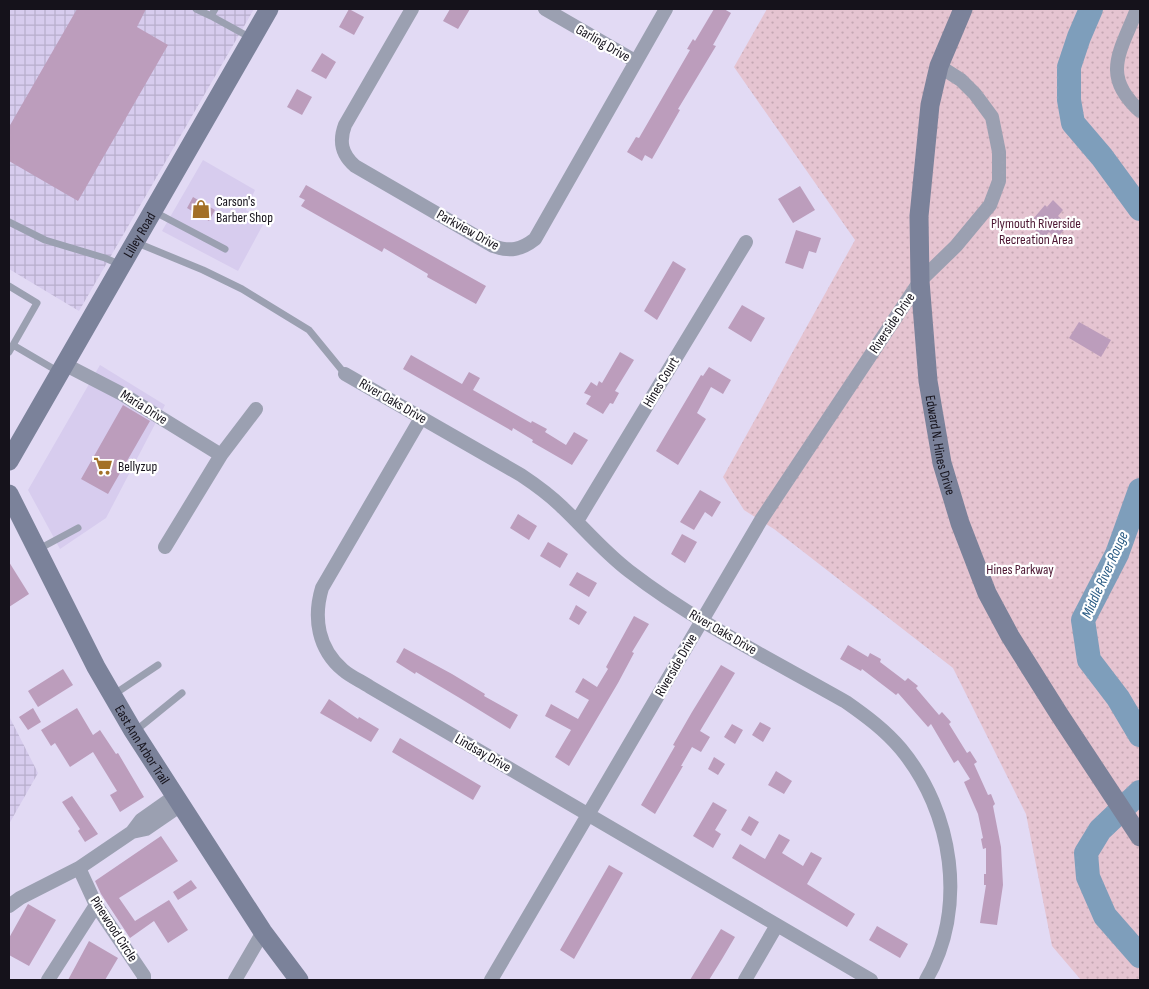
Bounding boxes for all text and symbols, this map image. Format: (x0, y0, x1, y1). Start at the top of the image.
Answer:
street label: Garling Drive (573, 21, 633, 65)
place label: Carson's Barber Shop (216, 193, 273, 226)
shop icon: Carson's Barber Shop (190, 198, 212, 220)
street label: Parkview Drive (434, 206, 502, 254)
street label: Lilley Road (119, 209, 159, 260)
park label: Plymouth Riverside Recreation Area (991, 215, 1081, 248)
street label: Riverside Drive (865, 289, 919, 357)
street label: Hines Court (639, 354, 683, 410)
street label: River Oaks Drive (356, 375, 430, 427)
street label: Maria Drive (117, 386, 171, 428)
street label: Edward N. Hines Drive (922, 394, 960, 497)
supermarket icon: Bellyzup (92, 455, 114, 477)
place label: Bellyzup (118, 458, 157, 475)
water label: Middle River Rouge (1077, 529, 1133, 621)
park label: Hines Parkway (986, 561, 1054, 578)
street label: River Oaks Drive (686, 606, 760, 658)
street label: Riverside Drive (651, 631, 701, 699)
street label: East Ann Arbor Trail (111, 702, 174, 787)
street label: Lindsay Drive (452, 730, 514, 776)
street label: Pinewood Circle (87, 893, 141, 965)

